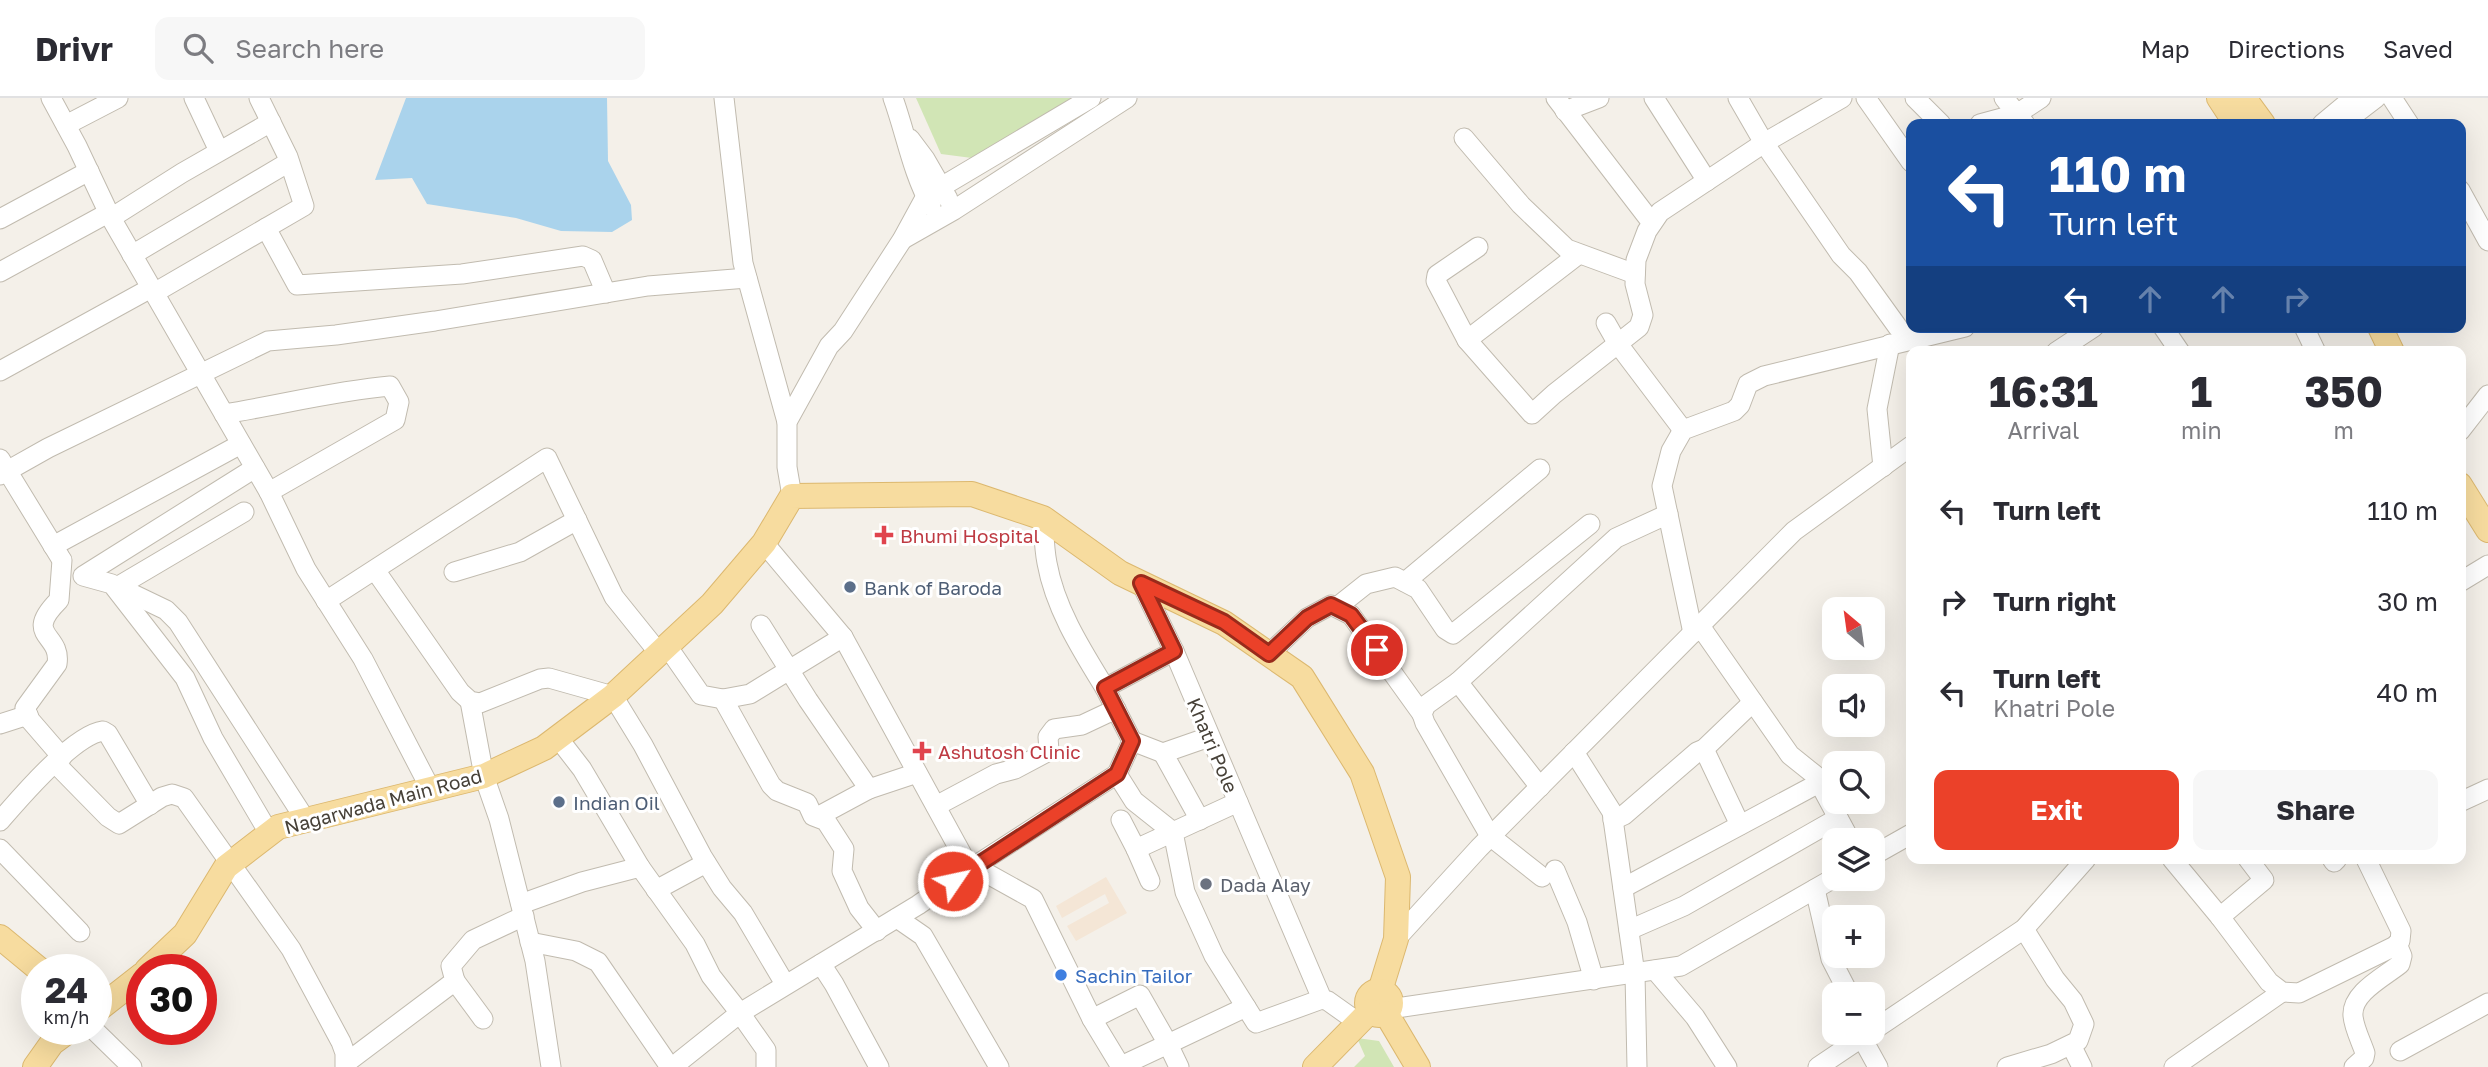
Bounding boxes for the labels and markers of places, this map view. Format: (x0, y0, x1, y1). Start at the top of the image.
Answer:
place label: Bhumi Hospital (900, 524, 1040, 547)
marker: Bhumi Hospital (874, 525, 894, 545)
place label: Bank of Baroda (864, 576, 1002, 599)
marker: Bank of Baroda (842, 579, 858, 595)
pin (1347, 620, 1407, 680)
place label: Ashutosh Clinic (938, 740, 1081, 763)
marker: Ashutosh Clinic (912, 741, 932, 761)
place label: Indian Oil (573, 791, 660, 814)
marker: Indian Oil (551, 794, 567, 810)
place label: Dada Alay (1220, 873, 1311, 896)
marker: Dada Alay (1198, 876, 1214, 892)
place label: Sachin Tailor (1075, 964, 1193, 987)
marker: Sachin Tailor (1053, 967, 1069, 983)

